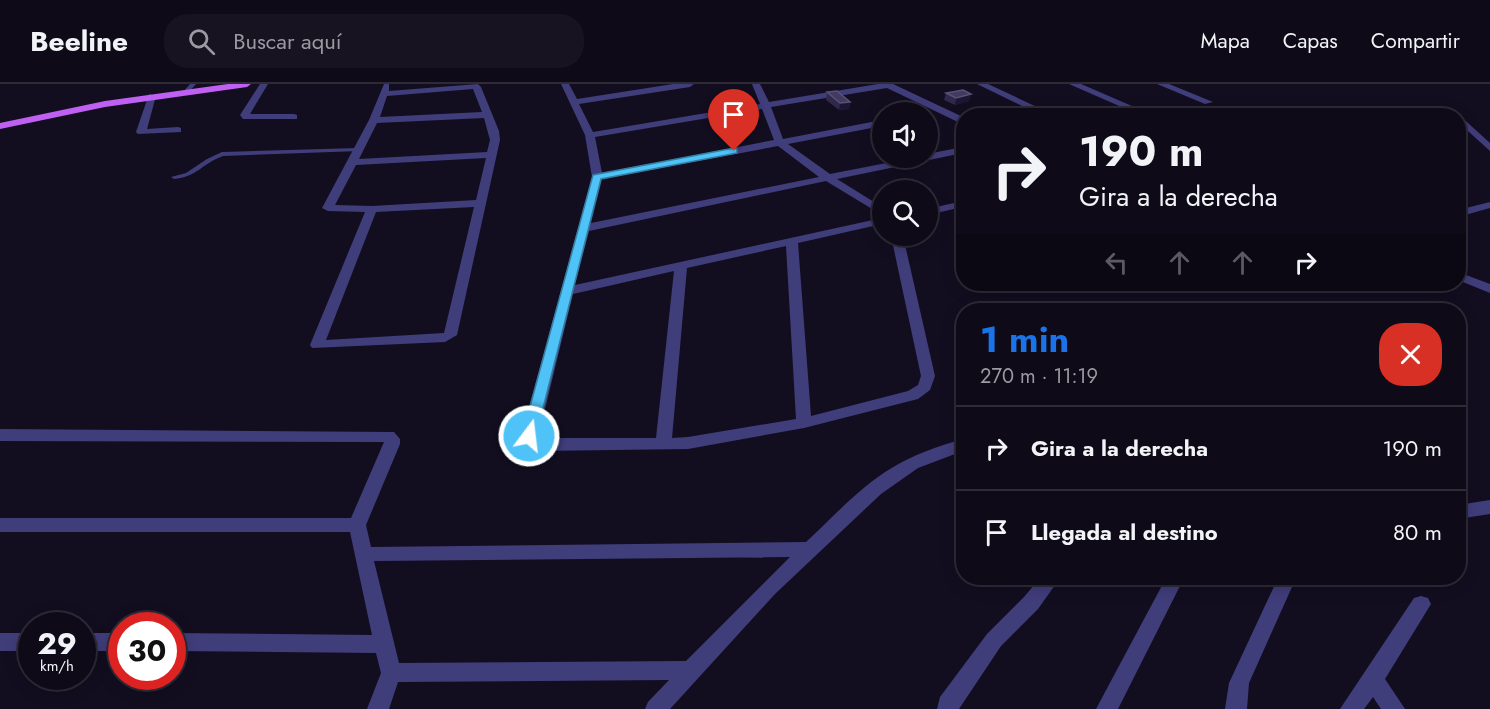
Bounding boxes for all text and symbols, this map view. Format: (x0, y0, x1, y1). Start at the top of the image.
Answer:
search box (164, 14, 584, 68)
text: Beeline (30, 21, 128, 62)
icon: search (185, 25, 218, 58)
text: Buscar aquí (233, 25, 341, 57)
text: Mapa (1201, 26, 1250, 56)
text: Capas (1283, 26, 1338, 56)
text: Compartir (1371, 26, 1460, 56)
pin (708, 89, 759, 151)
icon: arrive (717, 98, 750, 131)
map controls (872, 102, 938, 246)
button: sound (872, 102, 938, 168)
text: 190 m (1079, 121, 1203, 182)
icon: right (980, 132, 1058, 210)
text: Gira a la derecha (1079, 177, 1278, 216)
button: search (872, 180, 938, 246)
icon: left (1100, 246, 1133, 279)
icon: ahead (1163, 246, 1196, 279)
icon: ahead (1226, 246, 1259, 279)
icon: right (1289, 246, 1322, 279)
text: 1 min (980, 313, 1069, 365)
button: close (1379, 323, 1442, 386)
text: 270 m · 11:19 (980, 362, 1098, 391)
position arrow (497, 404, 561, 468)
icon: right (980, 432, 1013, 465)
text: Gira a la derecha (1031, 432, 1208, 464)
text: 190 m (1382, 432, 1442, 464)
icon: arrive (980, 516, 1013, 549)
text: Llegada al destino (1031, 516, 1218, 548)
text: 80 m (1393, 516, 1442, 548)
speed limit sign: 30 (108, 612, 186, 690)
text: 29 (37, 622, 77, 665)
text: km/h (40, 655, 74, 677)

